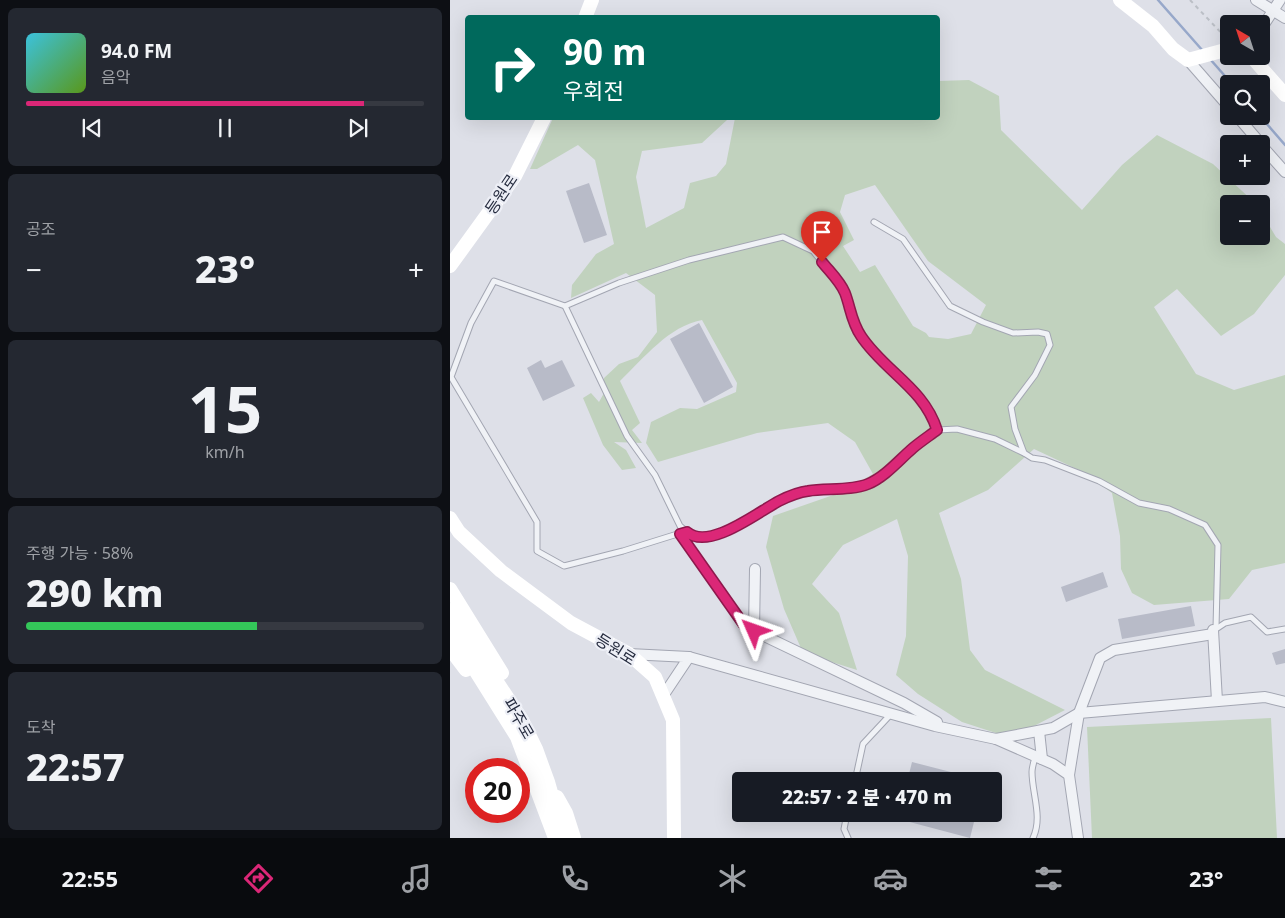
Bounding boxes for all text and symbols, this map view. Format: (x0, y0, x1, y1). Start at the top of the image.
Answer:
north arrow (1220, 15, 1270, 65)
map controls (1220, 15, 1270, 245)
text: 90 m (563, 28, 646, 75)
icon: right (480, 35, 545, 100)
text: 94.0 FM (101, 38, 172, 64)
text: 음악 (101, 66, 130, 88)
text: 우회전 (563, 75, 624, 105)
button: search (1220, 75, 1270, 125)
icon: previous (78, 114, 106, 142)
icon: pause (211, 114, 239, 142)
icon: next (344, 114, 372, 142)
button: + (1220, 135, 1270, 185)
street label: 등원로 (480, 169, 523, 218)
button: − (1220, 195, 1270, 245)
pin (801, 211, 843, 262)
text: 공조 (26, 218, 55, 240)
icon: arrive (808, 218, 836, 246)
text: 23° (195, 242, 255, 294)
text: − (26, 250, 42, 288)
text: + (408, 250, 424, 288)
text: 15 (188, 364, 262, 452)
text: km/h (205, 441, 245, 463)
text: 주행 가능 · 58% (26, 542, 133, 564)
text: 290 km (26, 566, 164, 618)
position arrow (727, 604, 779, 656)
street label: 등원로 (591, 628, 641, 670)
street label: 파주로 (498, 693, 540, 743)
text: 도착 (26, 716, 55, 738)
text: 22:57 (26, 740, 125, 792)
speed limit sign: 20 (465, 758, 530, 823)
text: 22:57 · 2 분 · 470 m (782, 784, 952, 810)
icon: directions (241, 861, 276, 896)
icon: music (399, 861, 434, 896)
icon: phone (557, 861, 592, 896)
icon: climate (715, 861, 750, 896)
icon: car (873, 861, 908, 896)
icon: filters (1031, 861, 1066, 896)
text: 22:55 (61, 863, 118, 893)
text: 23° (1189, 863, 1223, 893)

